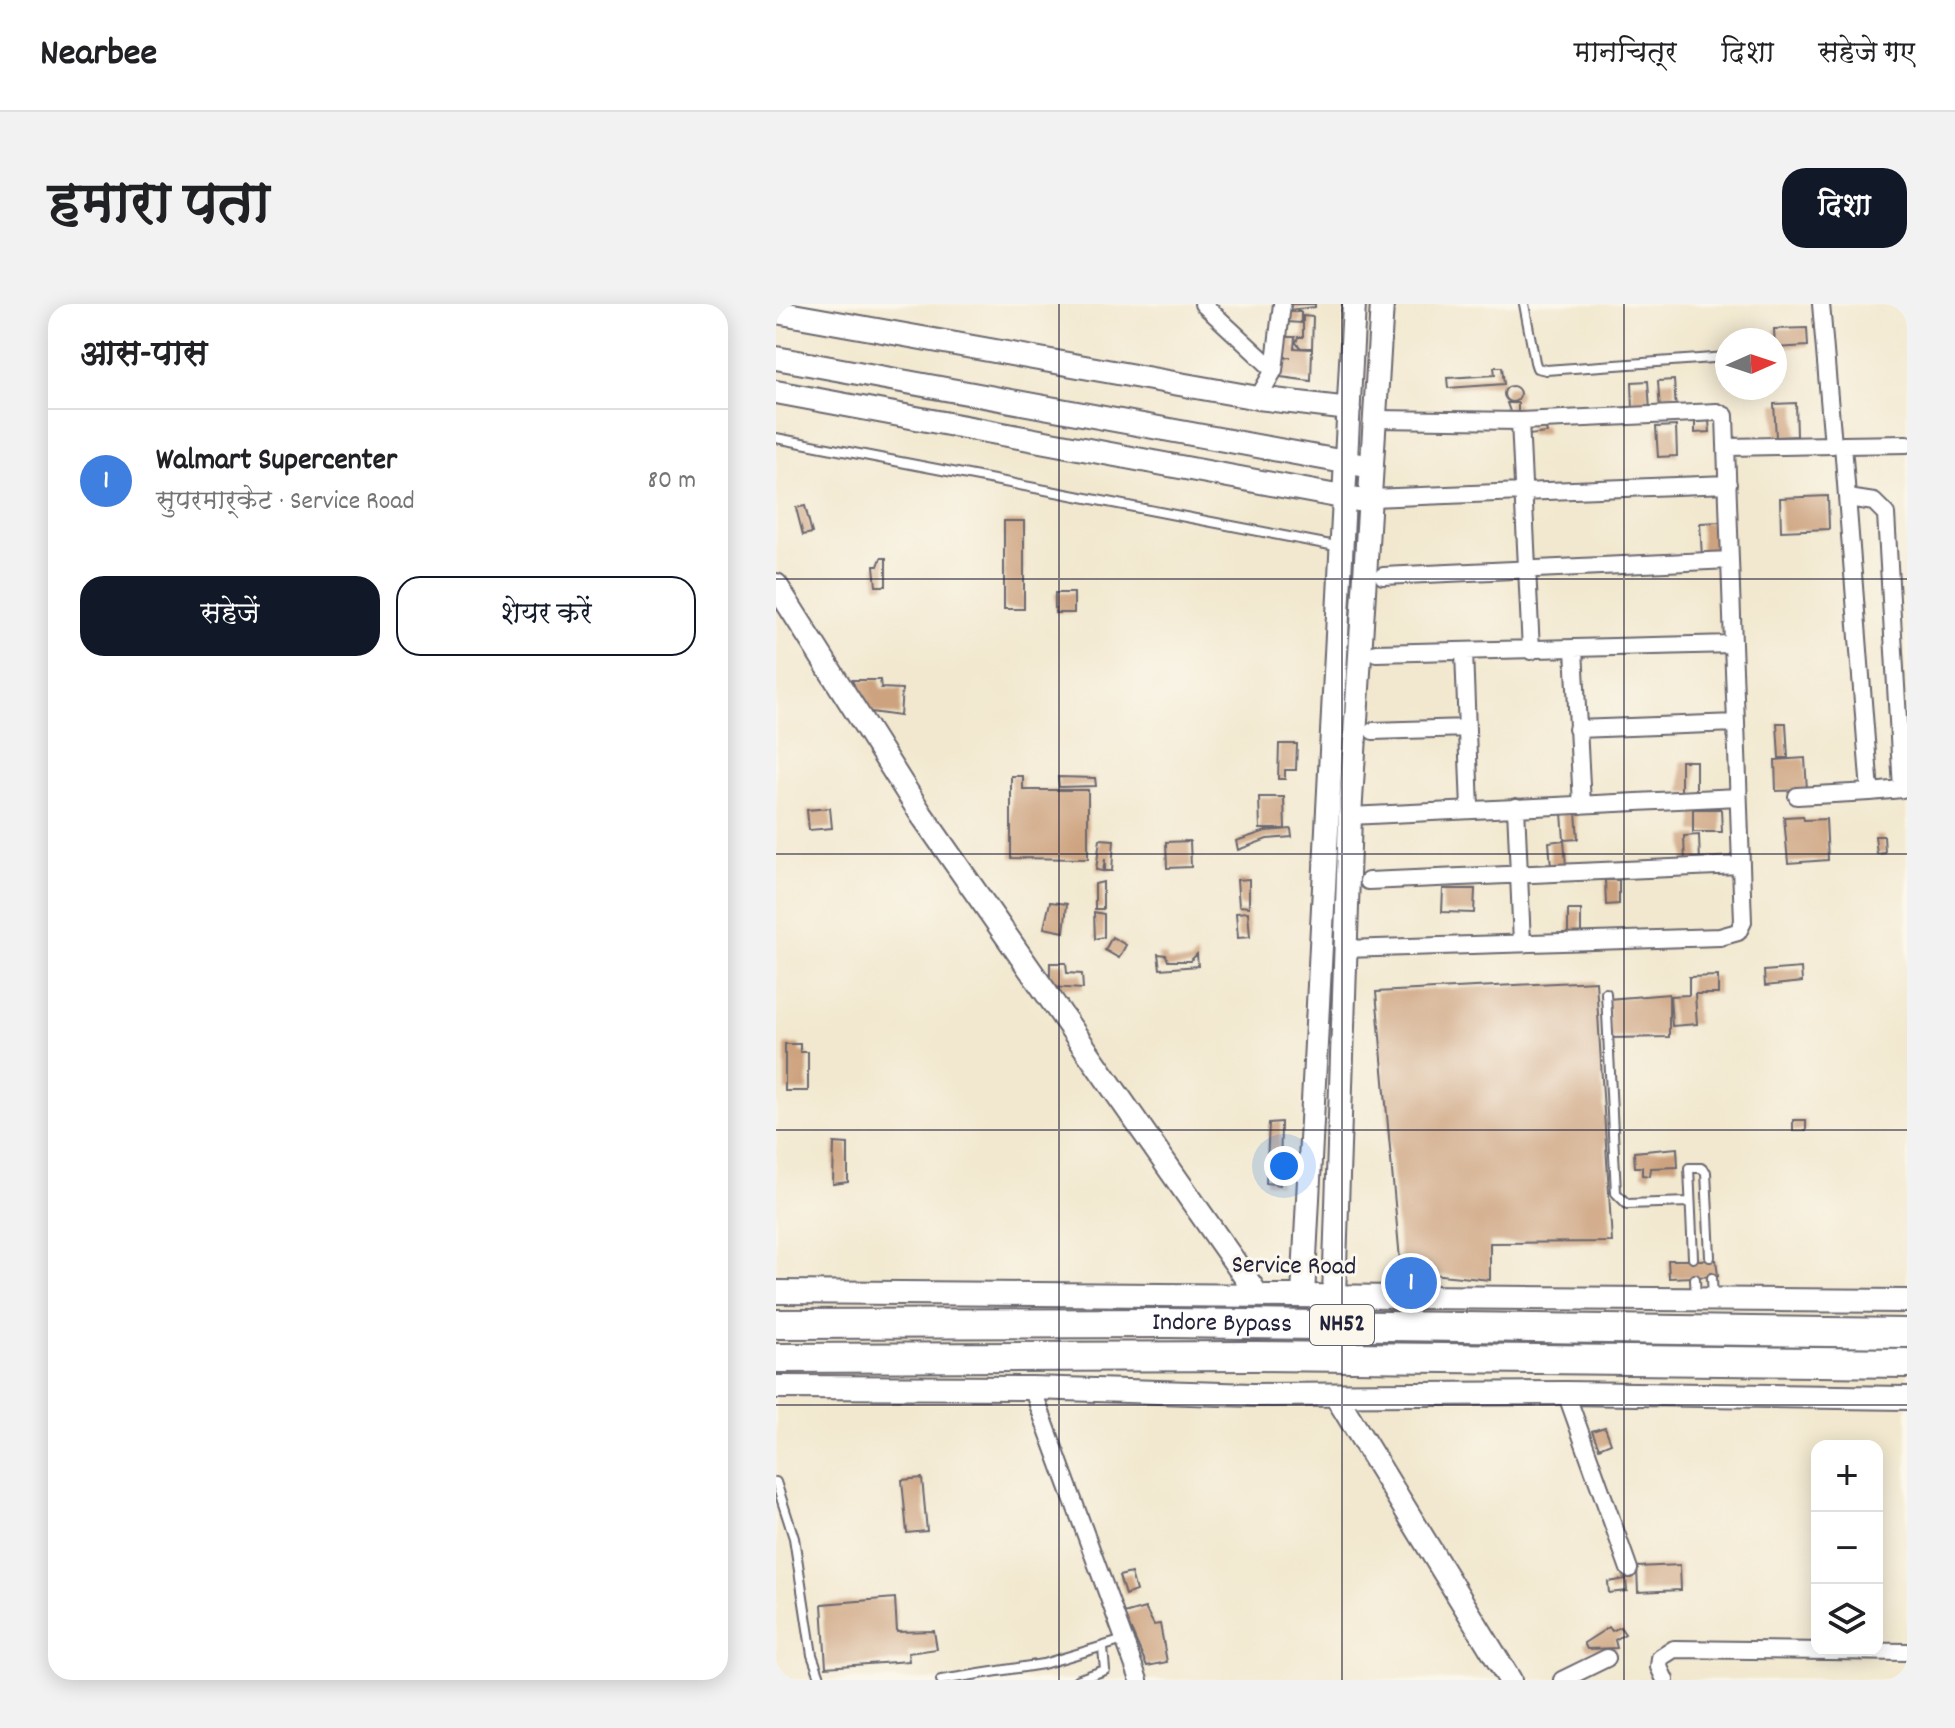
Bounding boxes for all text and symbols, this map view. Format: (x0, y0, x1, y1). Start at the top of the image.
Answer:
text: Nearbee (40, 28, 157, 83)
text: मानचित्र (1574, 35, 1677, 75)
text: दिशा (1721, 35, 1774, 75)
text: सहेजे गए (1818, 35, 1915, 75)
text: हमारा पता (48, 168, 270, 248)
button: दिशा (1782, 168, 1907, 248)
north arrow (1715, 328, 1787, 400)
text: आस-पास (80, 332, 207, 381)
text: Walmart Supercenter (156, 441, 397, 484)
text: 1 (103, 463, 109, 500)
text: 80 m (648, 463, 696, 500)
text: सुपरमार्केट · Service Road (156, 484, 415, 521)
button: सहेजें (80, 576, 380, 656)
button: शेयर करें (396, 576, 696, 656)
your location (1264, 1146, 1304, 1186)
street label: Service Road (1231, 1247, 1357, 1287)
pin: 1 (1385, 1253, 1437, 1313)
street label: Indore Bypass (1152, 1304, 1292, 1343)
road number: NH52 (1310, 1305, 1374, 1345)
map controls (1811, 1440, 1883, 1656)
button: + (1811, 1440, 1883, 1512)
button: − (1811, 1512, 1883, 1584)
button: layers (1811, 1584, 1883, 1656)

